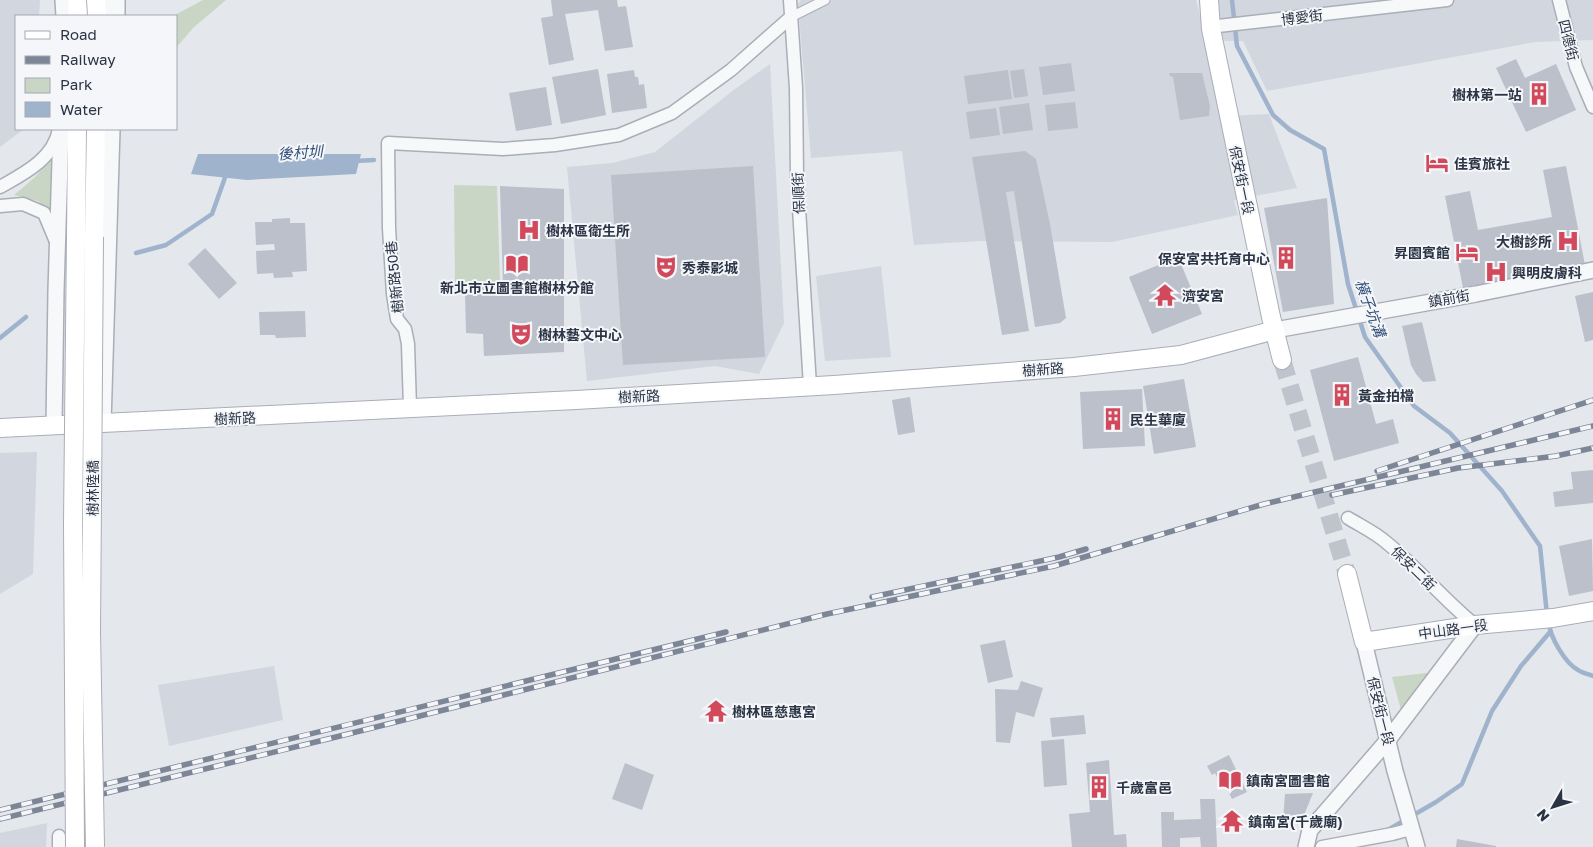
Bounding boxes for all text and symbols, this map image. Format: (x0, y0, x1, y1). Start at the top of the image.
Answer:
street label: 博愛街 (1280, 6, 1324, 28)
legend (15, 15, 178, 130)
street label: 四德街 (1556, 18, 1582, 62)
text: Road (60, 25, 97, 43)
text: Railway (60, 50, 116, 68)
text: Park (60, 75, 93, 93)
building icon: 樹林第一站 (1526, 81, 1552, 107)
place label: 樹林第一站 (1452, 86, 1522, 103)
text: Water (60, 100, 103, 118)
water label: 後村圳 (277, 141, 325, 163)
street label: 保安街一段 (1226, 144, 1258, 216)
hotel icon: 佳賓旅社 (1424, 150, 1450, 176)
place label: 佳賓旅社 (1454, 155, 1510, 172)
street label: 保順街 (788, 172, 808, 214)
hospital icon: 樹林區衛生所 (516, 217, 542, 243)
place label: 樹林區衛生所 (546, 222, 630, 239)
hospital icon: 大樹診所 (1555, 228, 1581, 254)
place label: 大樹診所 (1496, 233, 1552, 250)
hotel icon: 昇園賓館 (1454, 239, 1480, 265)
street label: 樹新路50巷 (382, 240, 406, 314)
place label: 昇園賓館 (1394, 244, 1450, 261)
building icon: 保安宮共托育中心 (1273, 245, 1299, 271)
place label: 保安宮共托育中心 (1158, 250, 1270, 267)
library icon: 新北市立圖書館樹林分館 (504, 251, 530, 277)
theatre icon: 秀泰影城 (653, 254, 679, 280)
place label: 秀泰影城 (682, 259, 738, 276)
hospital icon: 興明皮膚科 (1483, 259, 1509, 285)
place label: 興明皮膚科 (1512, 264, 1582, 281)
water label: 橫子坑溝 (1352, 277, 1390, 341)
place label: 新北市立圖書館樹林分館 (440, 279, 594, 296)
temple icon: 濟安宮 (1152, 282, 1178, 308)
street label: 鎮前街 (1427, 286, 1471, 310)
place label: 濟安宮 (1182, 287, 1224, 304)
theatre icon: 樹林藝文中心 (508, 321, 534, 347)
place label: 樹林藝文中心 (538, 326, 622, 343)
street label: 樹新路 (1021, 359, 1065, 379)
building icon: 黃金拍檔 (1329, 382, 1355, 408)
street label: 樹新路 (618, 386, 660, 406)
place label: 黃金拍檔 (1358, 387, 1414, 404)
building icon: 民生華廈 (1100, 406, 1126, 432)
street label: 樹新路 (214, 408, 256, 428)
place label: 民生華廈 (1130, 411, 1186, 428)
street label: 樹林陸橋 (84, 460, 101, 516)
street label: 保安二街 (1388, 542, 1440, 594)
street label: 中山路一段 (1417, 616, 1489, 642)
street label: 保安街一段 (1364, 675, 1398, 747)
temple icon: 樹林區慈惠宮 (703, 698, 729, 724)
place label: 樹林區慈惠宮 (732, 703, 816, 720)
library icon: 鎮南宮圖書館 (1217, 767, 1243, 793)
place label: 鎮南宮圖書館 (1246, 772, 1330, 789)
building icon: 千歲富邑 (1086, 774, 1112, 800)
place label: 千歲富邑 (1116, 779, 1172, 796)
north arrow (1528, 782, 1578, 832)
text: N (1533, 806, 1552, 825)
temple icon: 鎮南宮(千歲廟) (1219, 808, 1245, 834)
place label: 鎮南宮(千歲廟) (1248, 813, 1343, 830)

